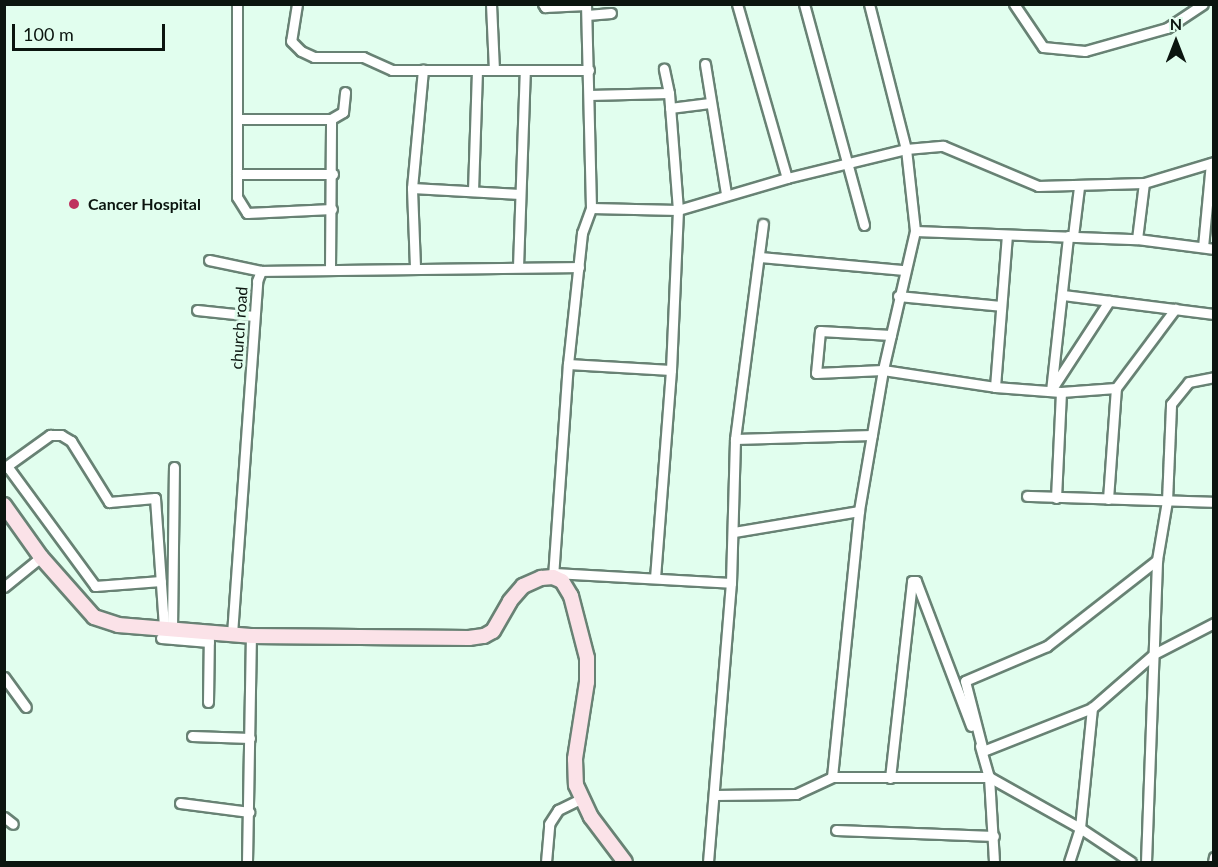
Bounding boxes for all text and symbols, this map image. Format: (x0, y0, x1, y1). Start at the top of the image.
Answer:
scale bar (15, 12, 168, 50)
north arrow (1146, 12, 1206, 72)
text: N (1170, 14, 1182, 33)
text: 100 m (23, 23, 74, 45)
place label: Cancer Hospital (88, 194, 201, 214)
marker: Cancer Hospital (65, 195, 83, 213)
street label: church road (227, 286, 251, 370)

